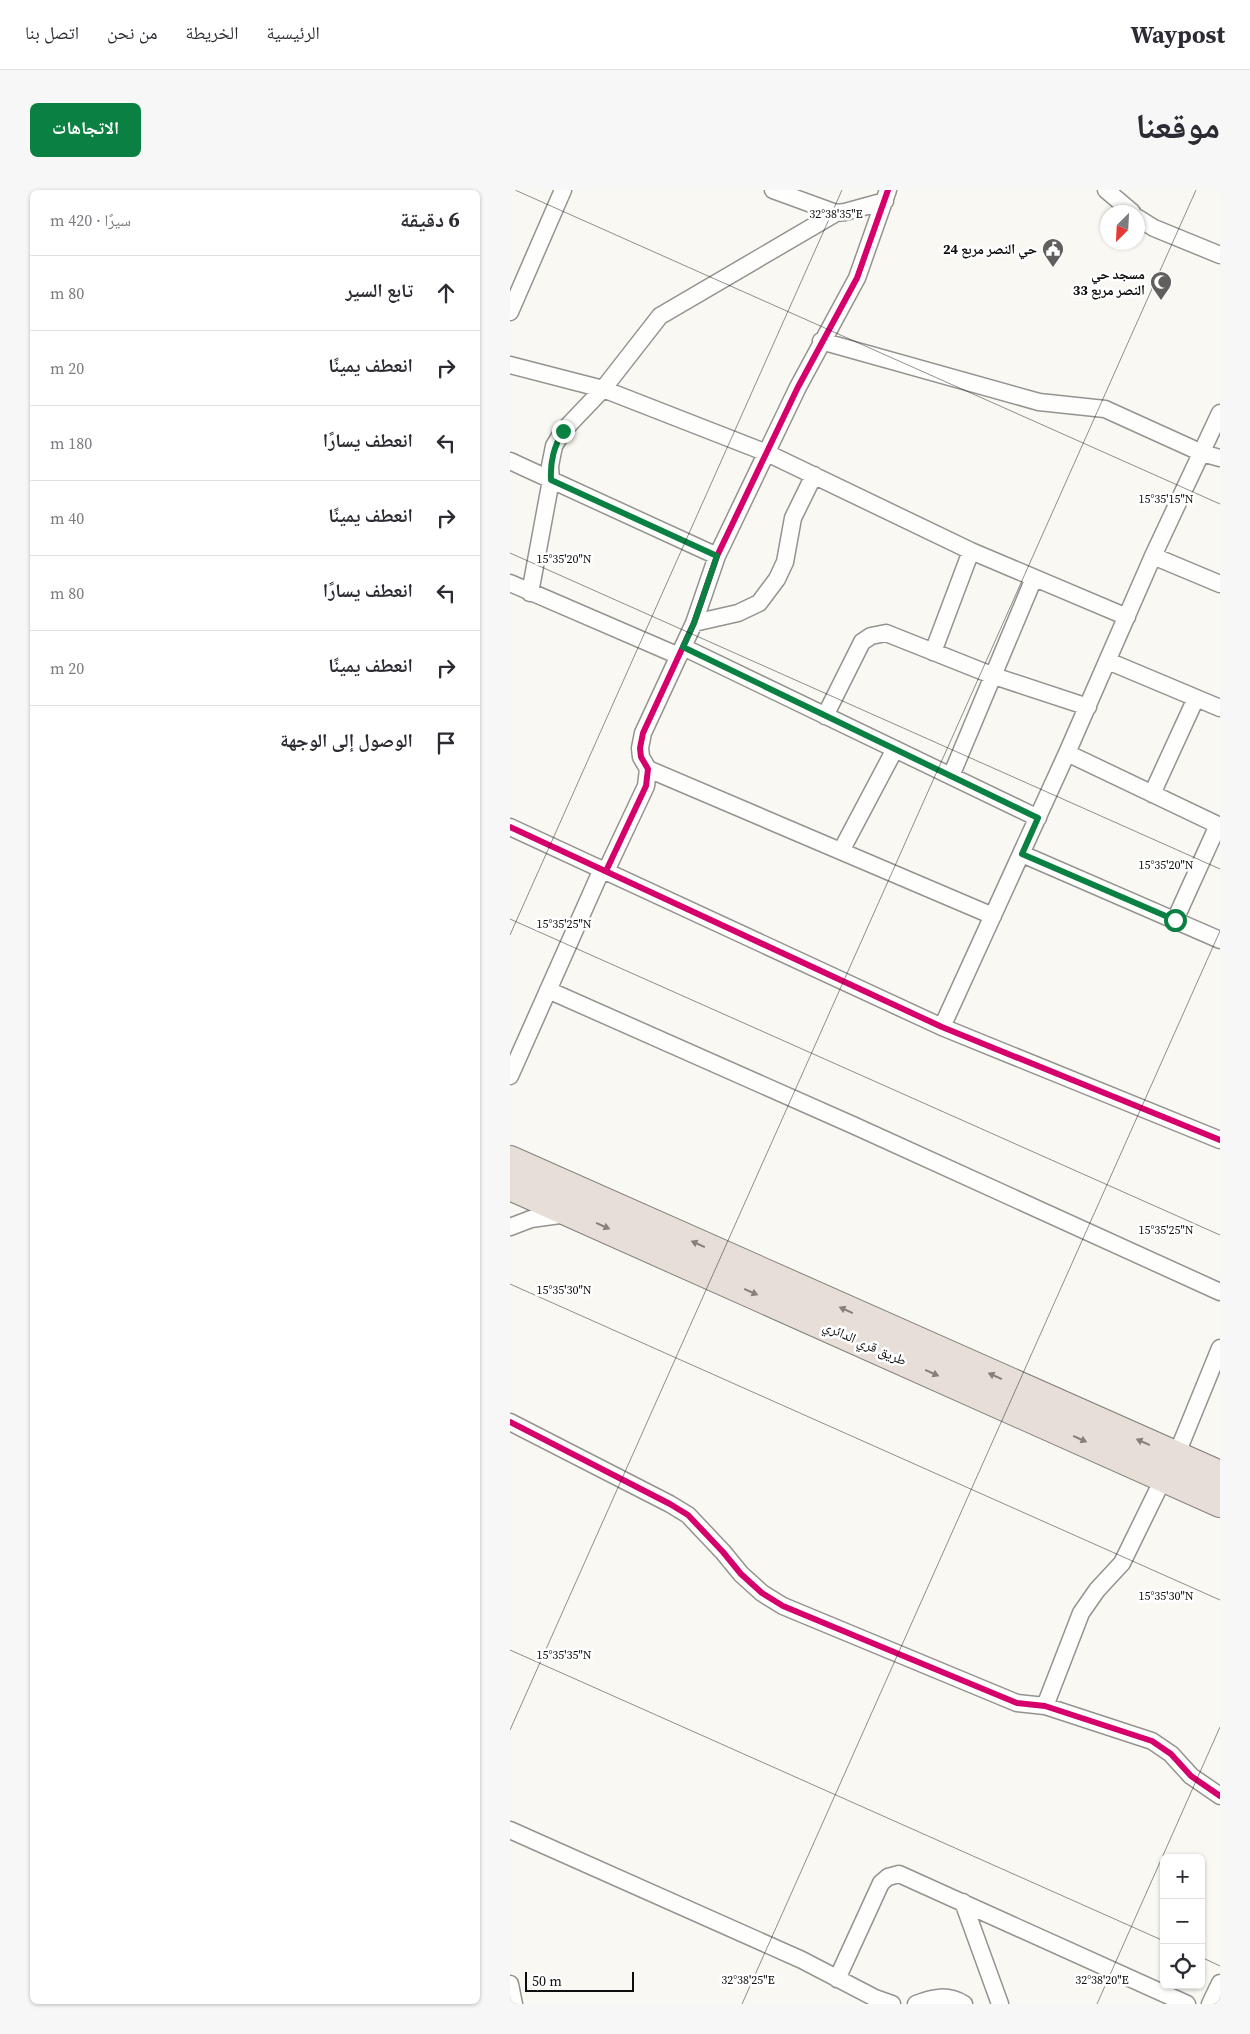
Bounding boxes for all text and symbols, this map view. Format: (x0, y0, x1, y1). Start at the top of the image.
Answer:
text: Waypost (1130, 18, 1225, 51)
text: اتصل بنا (25, 20, 79, 45)
text: من نحن (107, 20, 157, 45)
text: الخريطة (185, 20, 238, 45)
text: الرئيسية (266, 20, 320, 45)
text: موقعنا (1135, 102, 1220, 150)
button: الاتجاهات (30, 103, 141, 157)
text: 6 دقيقة (400, 205, 460, 234)
north arrow (1100, 205, 1145, 250)
text: 32°38'35"E (809, 206, 863, 222)
text: سيرًا · 420 m (50, 209, 131, 231)
public building icon: حي النصر مربع 24 (1041, 237, 1065, 268)
place label: حي النصر مربع 24 (943, 239, 1037, 260)
place label: مسجد حي النصر مربع 33 (1073, 264, 1145, 300)
mosque icon: مسجد حي النصر مربع 33 (1149, 270, 1173, 301)
text: تابع السير (346, 277, 413, 303)
icon: ahead (432, 279, 460, 307)
text: 80 m (50, 282, 84, 304)
text: انعطف يمينًا (328, 352, 413, 378)
icon: right (432, 354, 460, 382)
text: 20 m (50, 357, 84, 379)
route end (552, 420, 575, 443)
text: انعطف يسارًا (323, 427, 413, 453)
icon: left (432, 429, 460, 457)
text: 180 m (50, 432, 92, 454)
text: 15°35'15"N (1138, 491, 1194, 507)
text: انعطف يمينًا (328, 502, 413, 528)
icon: right (432, 504, 460, 532)
text: 40 m (50, 507, 84, 529)
text: 15°35'20"N (536, 551, 592, 567)
text: انعطف يسارًا (323, 577, 413, 603)
icon: left (432, 579, 460, 607)
text: 80 m (50, 582, 84, 604)
text: انعطف يمينًا (328, 652, 413, 678)
icon: right (432, 654, 460, 682)
text: 20 m (50, 657, 84, 679)
text: الوصول إلى الوجهة (280, 727, 413, 753)
icon: arrive (432, 729, 460, 757)
text: 15°35'20"N (1138, 857, 1194, 873)
route start (1164, 909, 1187, 932)
text: 15°35'25"N (536, 916, 592, 932)
text: 15°35'25"N (1138, 1222, 1194, 1238)
one-way arrow (596, 1223, 610, 1231)
one-way arrow (691, 1240, 705, 1248)
text: 15°35'30"N (536, 1282, 592, 1298)
one-way arrow (744, 1289, 758, 1297)
one-way arrow (839, 1306, 853, 1314)
street label: طريق قري الدائري (819, 1316, 910, 1372)
one-way arrow (925, 1369, 939, 1377)
one-way arrow (988, 1372, 1002, 1380)
one-way arrow (1073, 1436, 1087, 1444)
one-way arrow (1136, 1437, 1150, 1445)
text: 15°35'30"N (1138, 1588, 1194, 1604)
text: 15°35'35"N (536, 1647, 592, 1663)
map controls (1160, 1854, 1205, 1989)
button: + (1160, 1854, 1205, 1899)
button: − (1160, 1899, 1205, 1944)
button: locate (1160, 1944, 1205, 1989)
scale bar (525, 1969, 634, 1992)
text: 50 m (532, 1971, 562, 1991)
text: 32°38'25"E (721, 1972, 775, 1988)
text: 32°38'20"E (1075, 1972, 1129, 1988)

